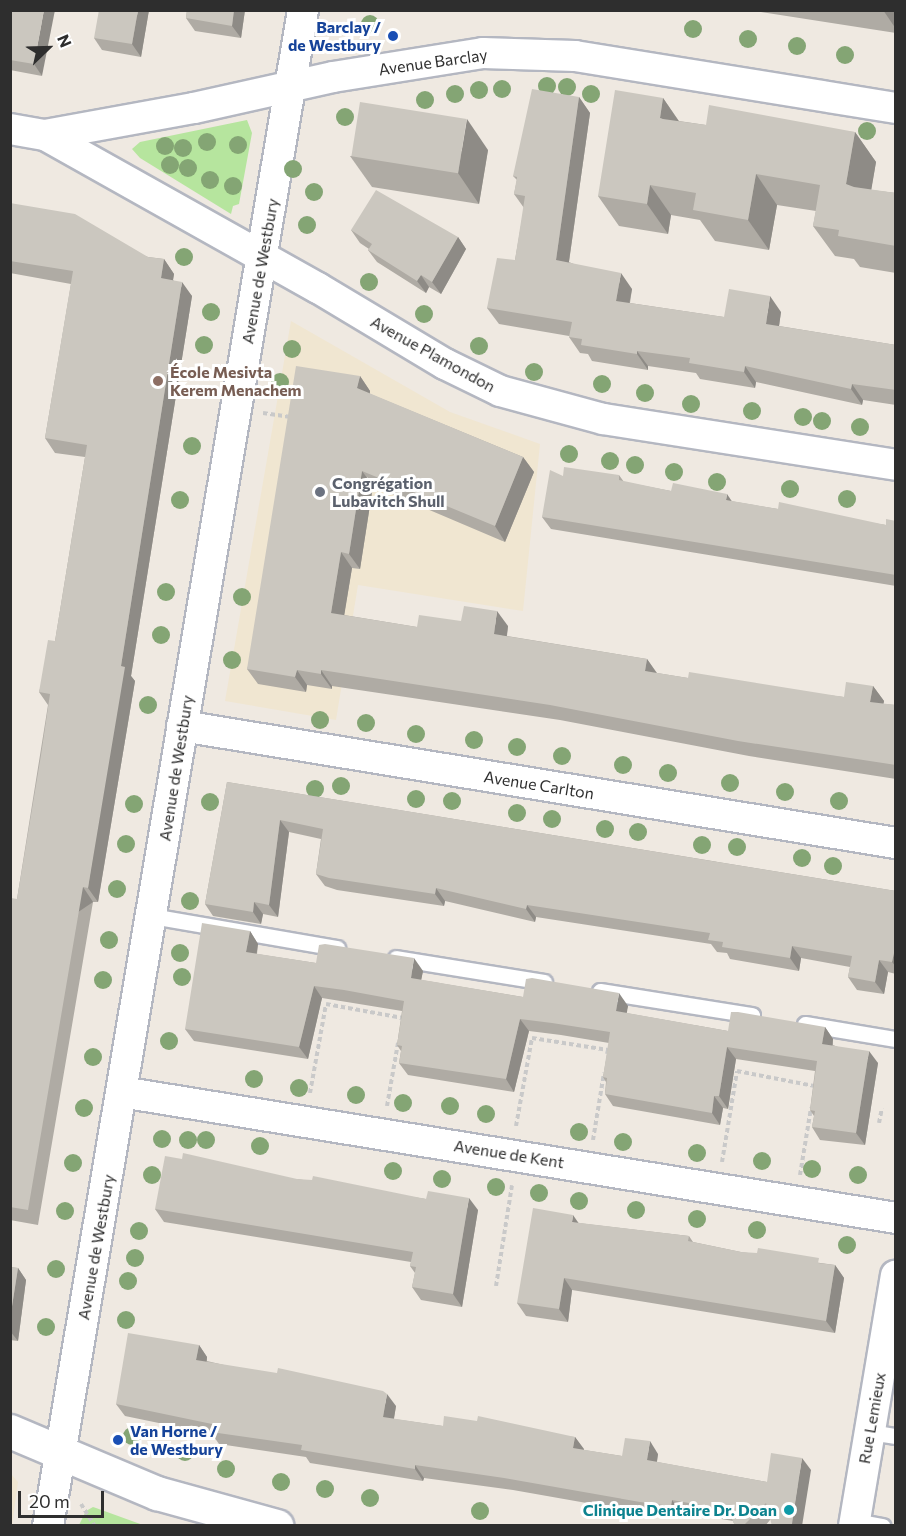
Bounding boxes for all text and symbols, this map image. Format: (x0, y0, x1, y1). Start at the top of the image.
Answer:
place label: Barclay / de Westbury (288, 17, 381, 55)
north arrow (18, 18, 78, 78)
marker: Barclay / de Westbury (386, 29, 400, 43)
text: N (54, 32, 76, 50)
street label: Avenue Barclay (377, 45, 489, 79)
street label: Avenue de Westbury (238, 197, 282, 345)
street label: Avenue Plamondon (367, 312, 499, 396)
place label: École Mesivta Kerem Menachem (170, 362, 302, 400)
marker: École Mesivta Kerem Menachem (151, 374, 165, 388)
place label: Congrégation Lubavitch Shull (332, 473, 445, 511)
marker: Congrégation Lubavitch Shull (313, 485, 327, 499)
street label: Avenue de Westbury (155, 694, 197, 842)
street label: Avenue Carlton (483, 767, 595, 803)
street label: Avenue de Kent (452, 1136, 566, 1172)
street label: Avenue de Westbury (74, 1173, 118, 1321)
street label: Rue Lemieux (855, 1371, 889, 1465)
place label: Van Horne / de Westbury (130, 1421, 223, 1459)
marker: Van Horne / de Westbury (111, 1433, 125, 1447)
scale bar (21, 1479, 106, 1517)
text: 20 m (29, 1490, 70, 1512)
place label: Clinique Dentaire Dr. Doan (583, 1500, 777, 1520)
marker: Clinique Dentaire Dr. Doan (782, 1503, 796, 1517)

